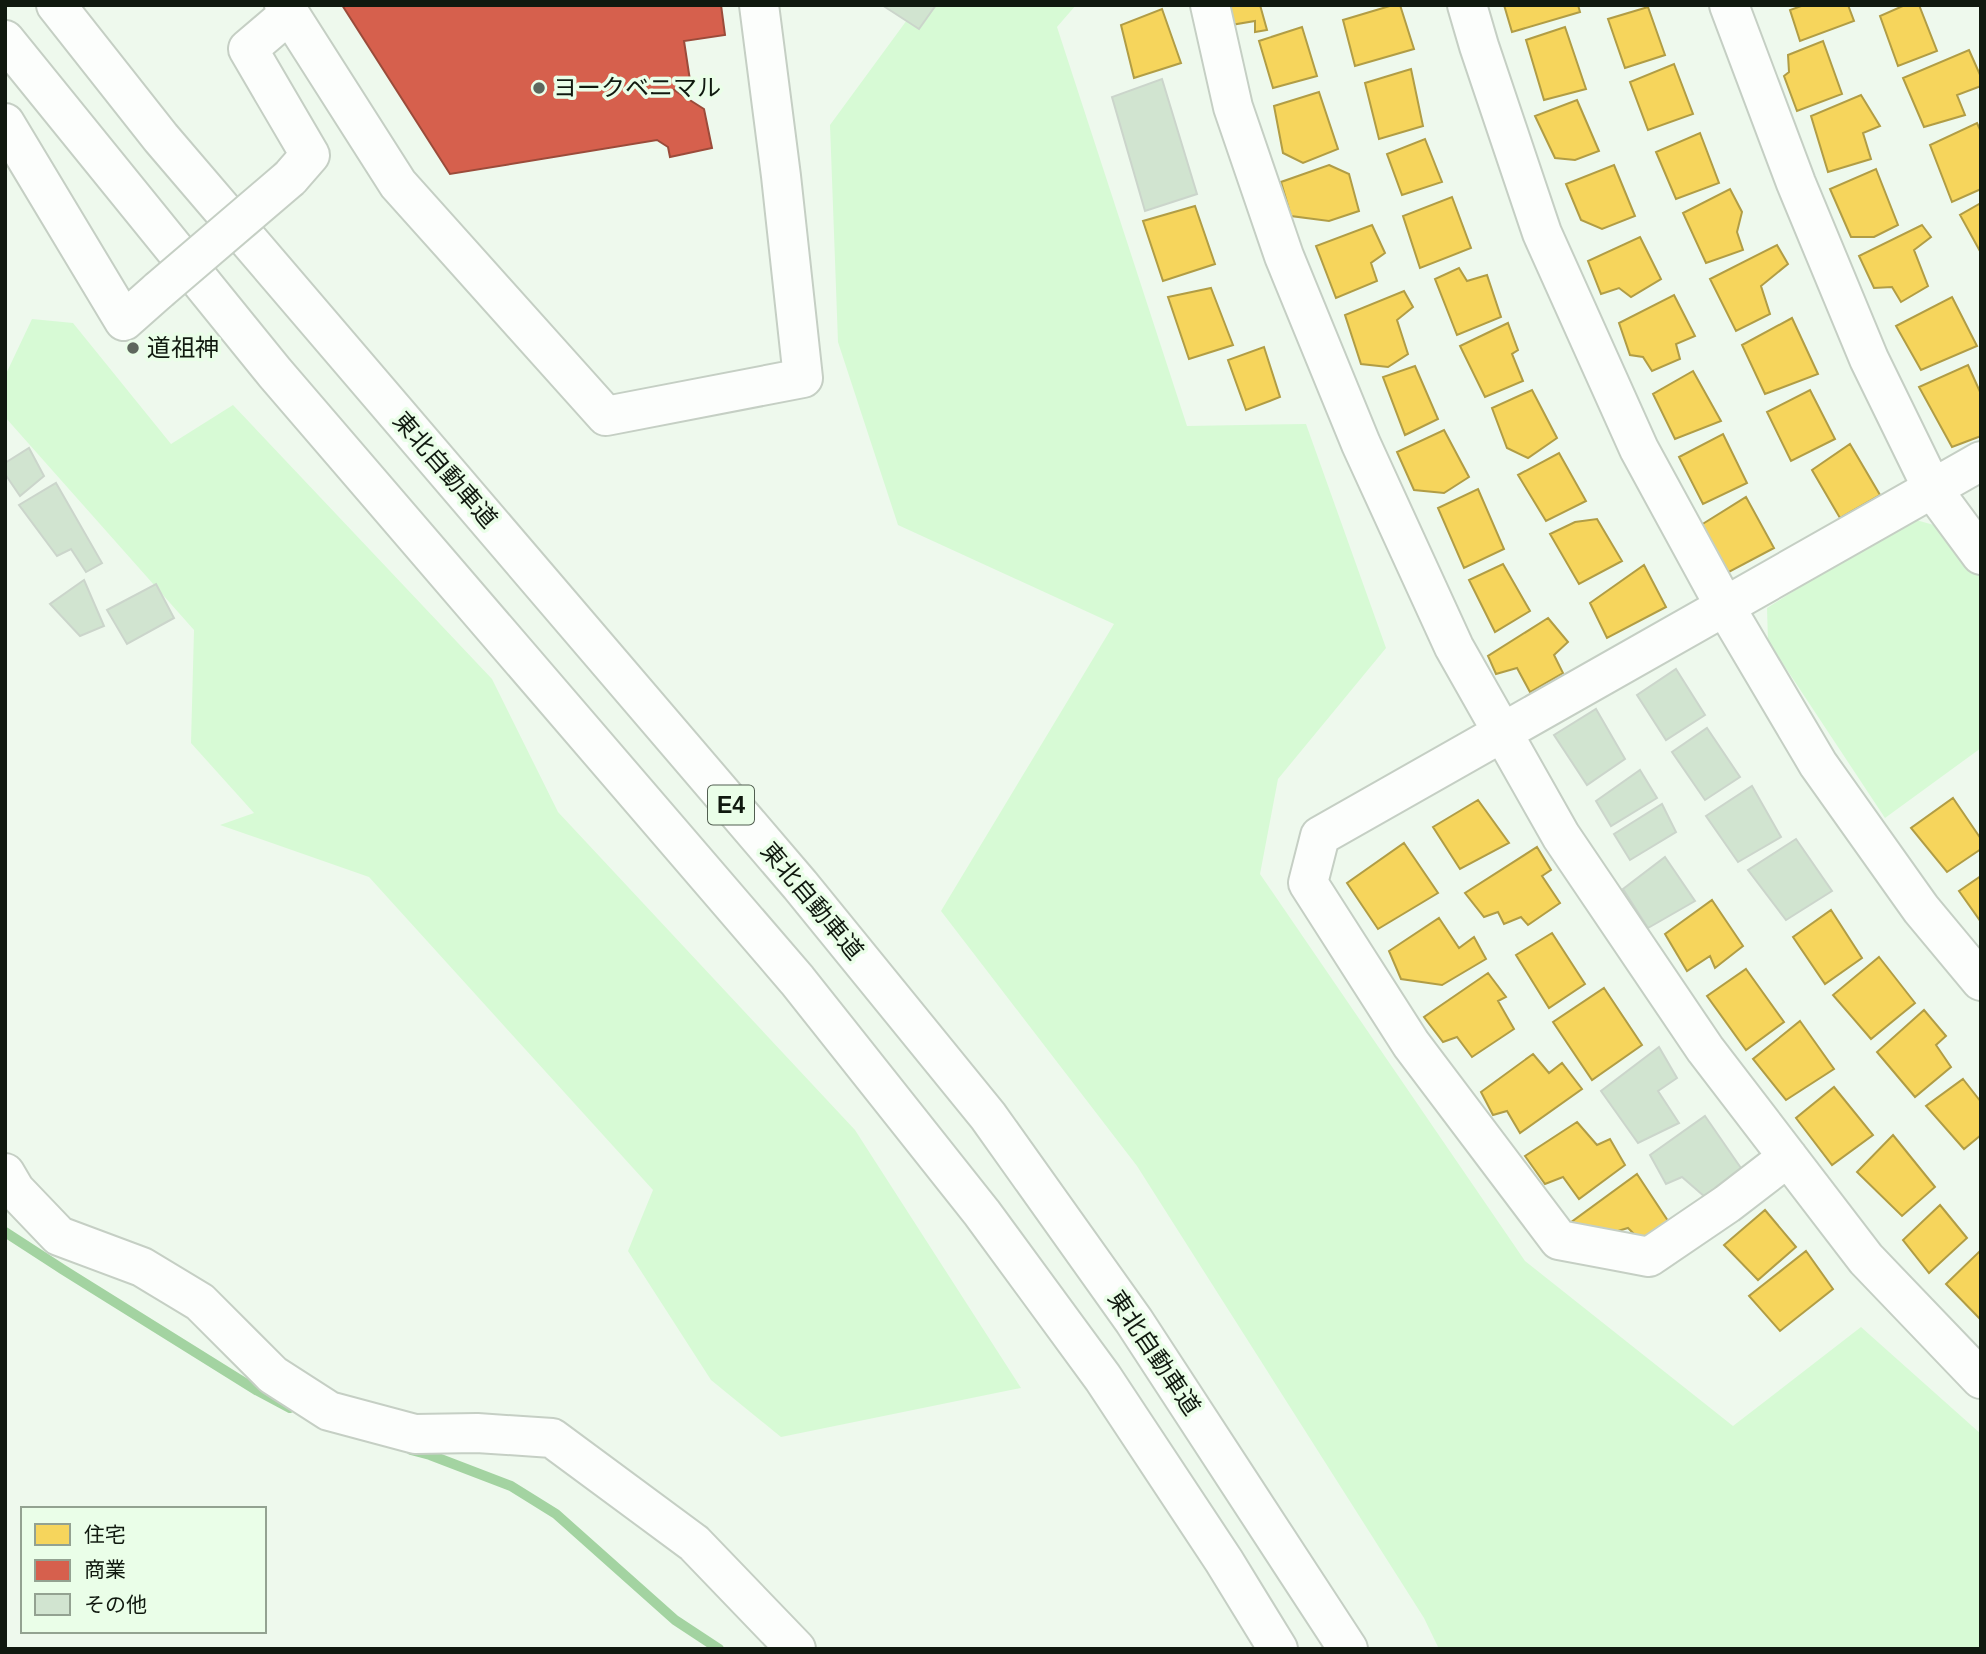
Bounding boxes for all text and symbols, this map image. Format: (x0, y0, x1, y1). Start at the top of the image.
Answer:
place label: ヨークベニマル (553, 74, 721, 101)
marker: ヨークベニマル (531, 80, 547, 96)
place label: 道祖神 (147, 334, 219, 361)
marker: 道祖神 (125, 340, 141, 356)
street label: 東北自動車道 (388, 406, 503, 533)
road number: E4 (708, 786, 754, 824)
street label: 東北自動車道 (756, 837, 869, 965)
street label: 東北自動車道 (1103, 1285, 1206, 1420)
legend (21, 1507, 266, 1633)
text: 住宅 (84, 1523, 126, 1546)
text: 商業 (84, 1558, 126, 1581)
text: その他 (84, 1593, 147, 1616)

